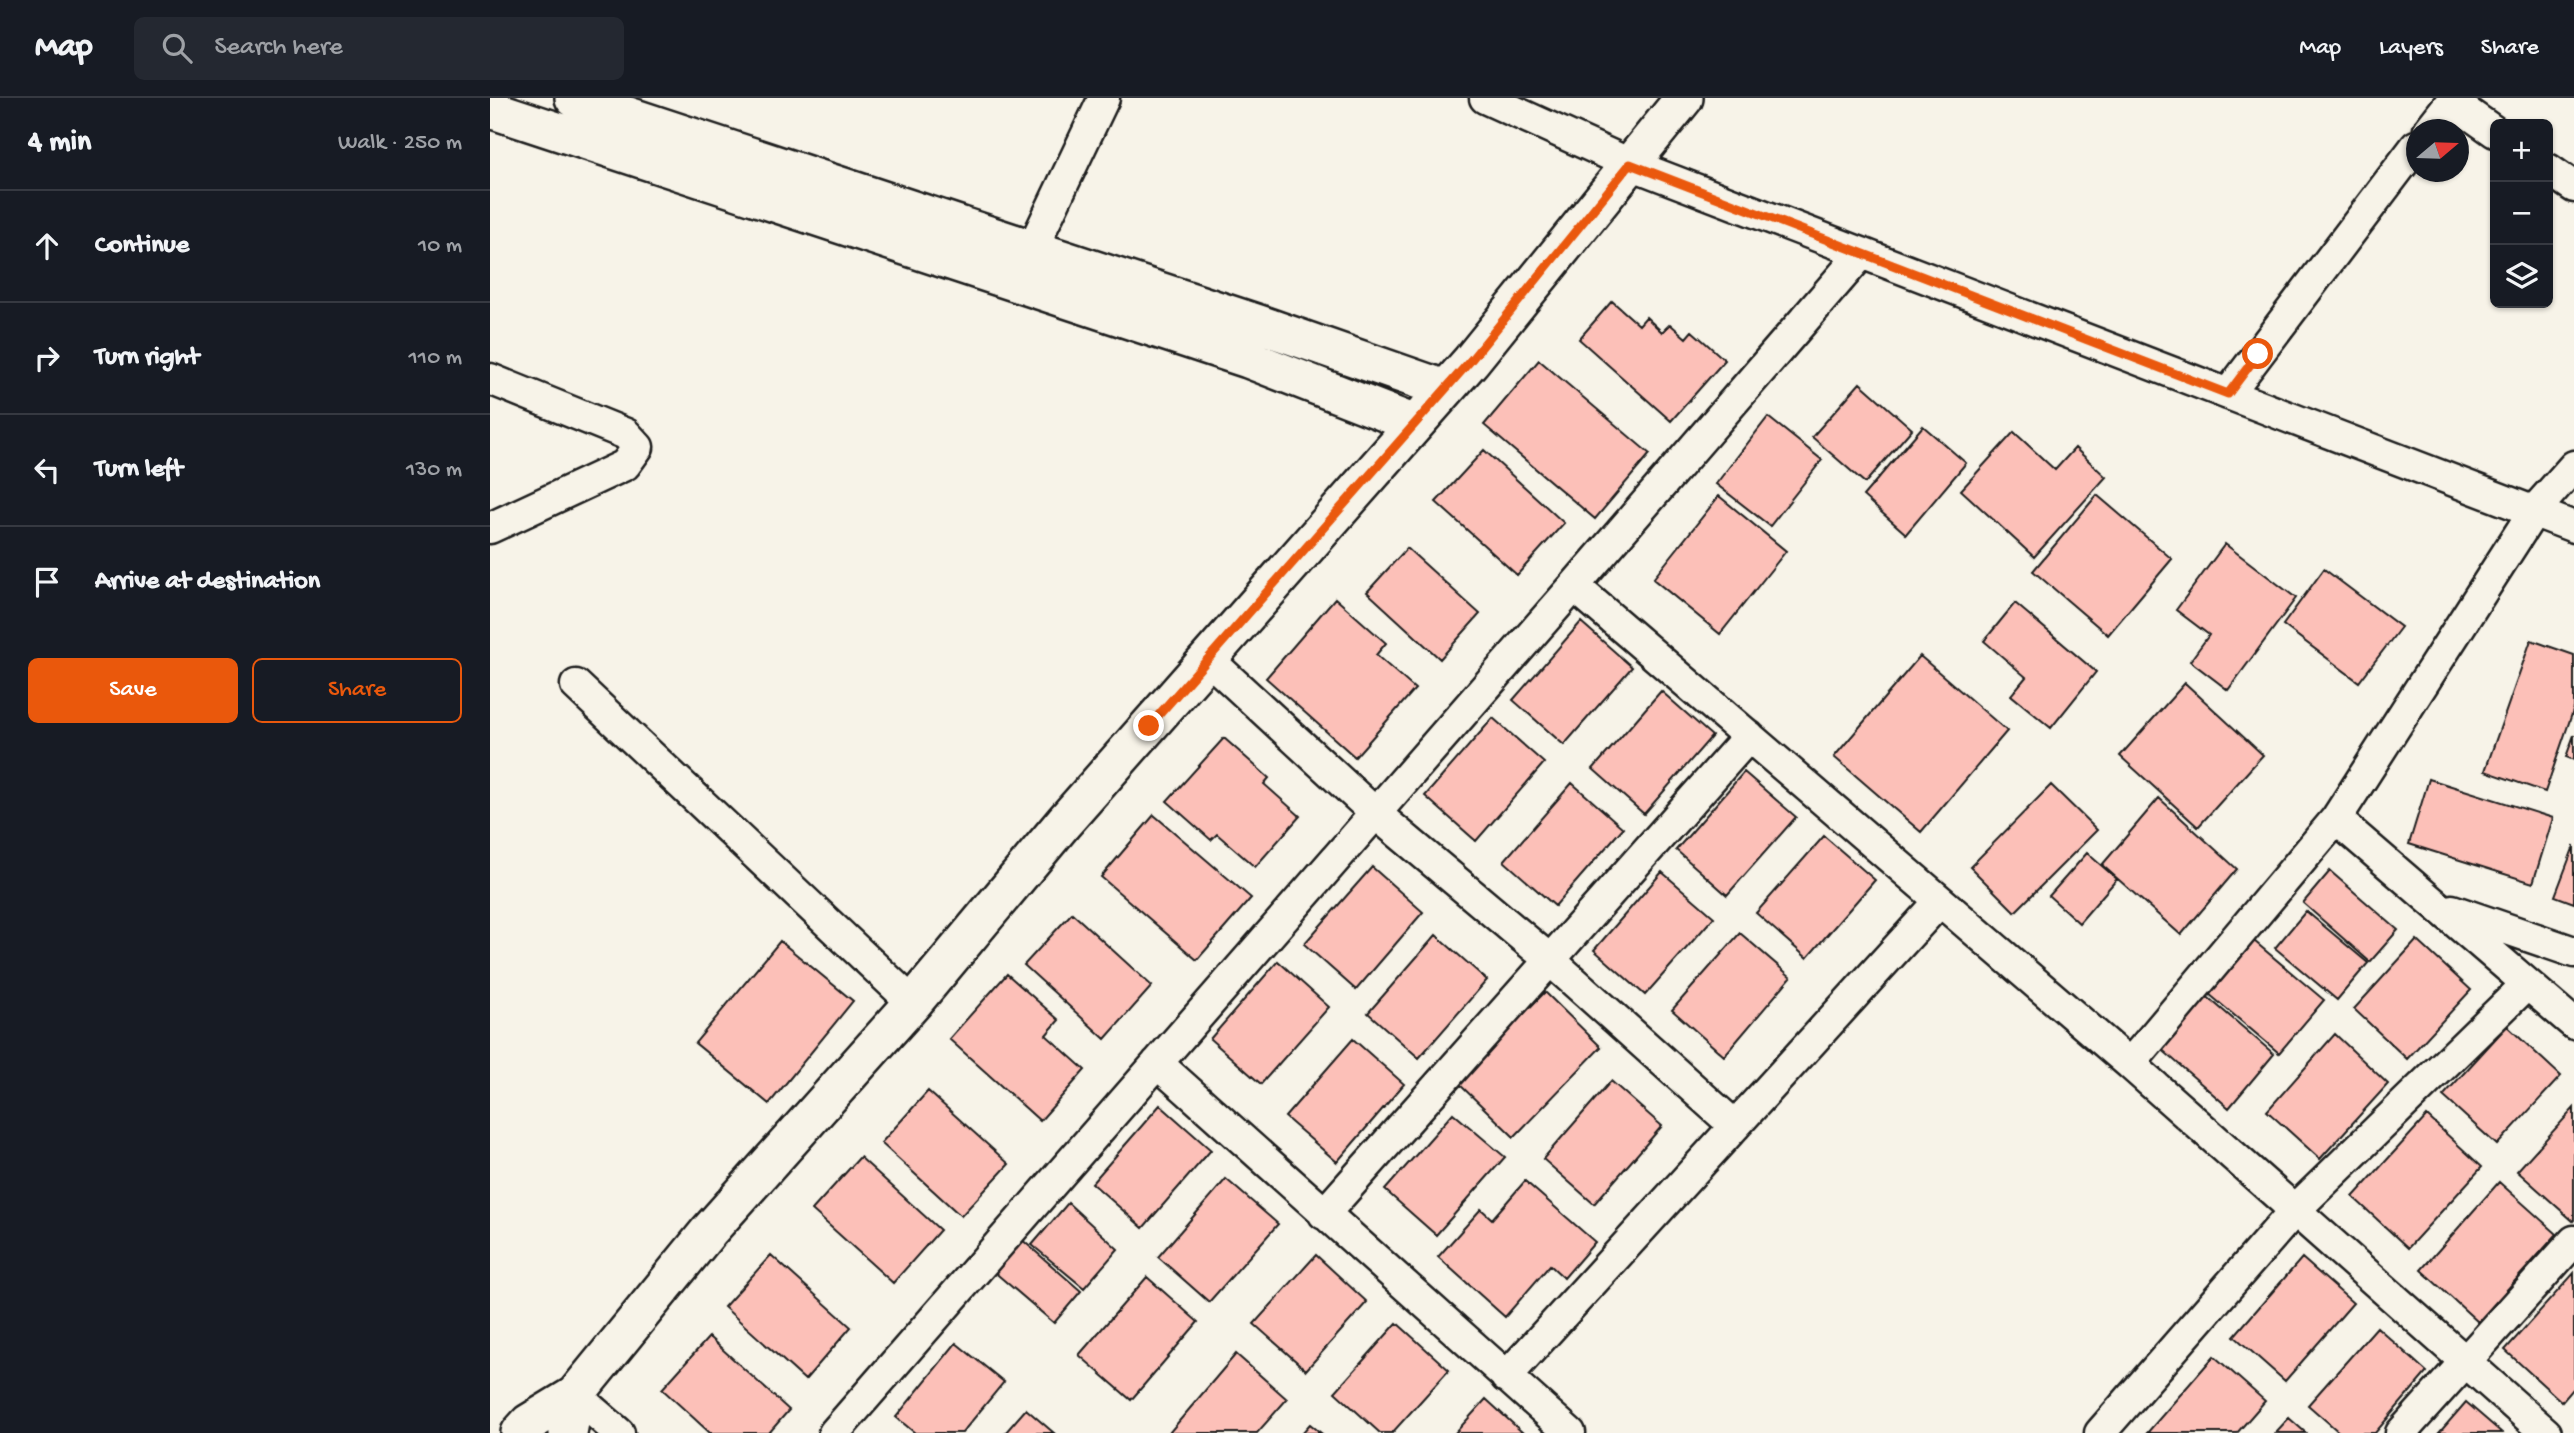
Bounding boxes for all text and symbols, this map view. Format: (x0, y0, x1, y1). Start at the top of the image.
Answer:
search box (134, 17, 624, 80)
text: Map (35, 29, 92, 67)
icon: search (158, 29, 196, 67)
text: Search here (214, 33, 343, 64)
text: Map (2299, 34, 2341, 63)
text: Layers (2379, 34, 2443, 63)
text: Share (2481, 34, 2539, 63)
north arrow (2406, 119, 2469, 182)
map controls (2490, 119, 2553, 308)
button: + (2490, 119, 2553, 182)
text: 4 min (28, 126, 91, 161)
text: Walk · 250 m (338, 130, 462, 157)
button: − (2490, 182, 2553, 245)
icon: ahead (28, 227, 66, 265)
text: Continue (95, 231, 189, 262)
text: 10 m (418, 233, 462, 260)
button: layers (2490, 245, 2553, 308)
route start (2242, 338, 2273, 369)
icon: right (28, 339, 66, 377)
text: Turn right (95, 343, 199, 374)
text: 110 m (409, 345, 462, 372)
icon: left (28, 451, 66, 489)
text: Turn left (95, 455, 183, 486)
text: 130 m (406, 457, 462, 484)
icon: arrive (28, 563, 66, 601)
text: Arrive at destination (95, 567, 320, 598)
button: Save (28, 658, 238, 723)
button: Share (252, 658, 462, 723)
route end (1133, 710, 1164, 741)

